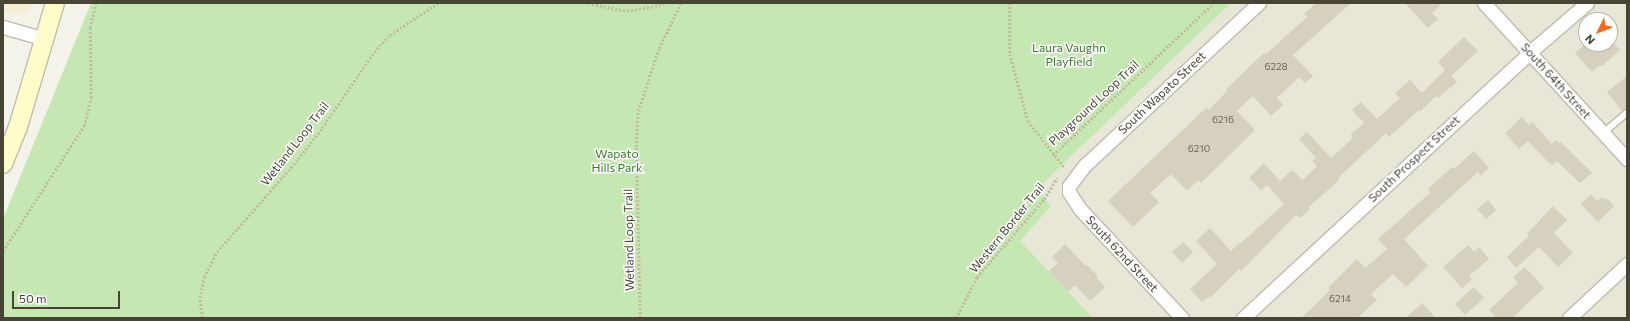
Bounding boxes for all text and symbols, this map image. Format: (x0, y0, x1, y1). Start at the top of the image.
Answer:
north arrow (1578, 12, 1618, 52)
text: N (1582, 32, 1597, 47)
street label: South 64th Street (1518, 40, 1594, 122)
park label: Laura Vaughn Playfield (1032, 41, 1106, 69)
street label: South Wapato Street (1115, 49, 1209, 137)
street label: Playground Loop Trail (1046, 57, 1142, 149)
house number: 6228 (1264, 61, 1288, 73)
street label: Wetland Loop Trail (258, 99, 332, 189)
street label: South Prospect Street (1365, 113, 1463, 205)
house number: 6216 (1212, 114, 1234, 126)
house number: 6210 (1188, 143, 1210, 155)
park label: Wapato Hills Park (591, 147, 643, 175)
street label: Western Border Trail (966, 180, 1048, 276)
street label: Wetland Loop Trail (621, 189, 637, 291)
street label: South 62nd Street (1083, 213, 1161, 295)
scale bar (14, 283, 122, 309)
text: 50 m (19, 291, 47, 305)
house number: 6214 (1329, 293, 1351, 305)

